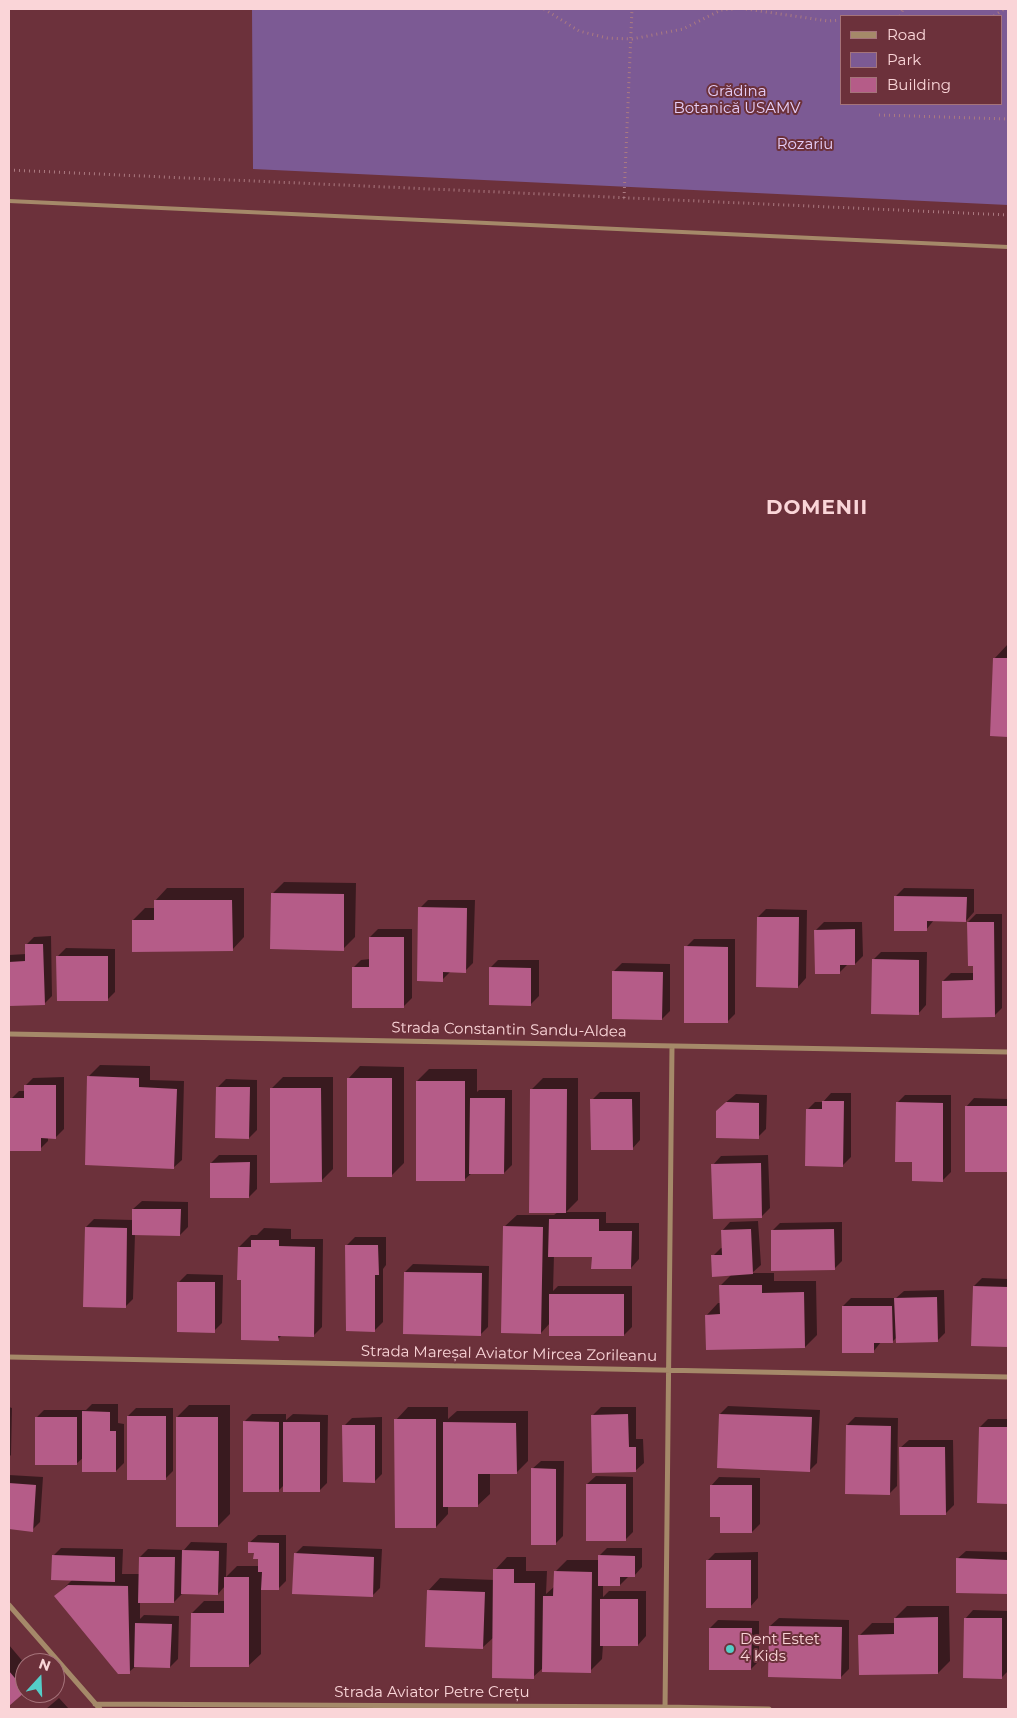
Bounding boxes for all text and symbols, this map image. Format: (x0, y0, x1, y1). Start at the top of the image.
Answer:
legend (840, 15, 1002, 105)
text: Road (887, 25, 926, 44)
text: Park (887, 50, 921, 69)
text: Building (887, 75, 951, 94)
park label: Grădina Botanică USAMV (673, 83, 801, 118)
park label: Rozariu (777, 136, 833, 154)
district label: DOMENII (765, 496, 869, 520)
street label: Strada Constantin Sandu-Aldea (391, 1019, 627, 1041)
street label: Strada Mareșal Aviator Mircea Zorileanu (361, 1342, 657, 1366)
place label: Dent Estet 4 Kids (740, 1631, 820, 1666)
marker: Dent Estet 4 Kids (724, 1643, 736, 1655)
north arrow (15, 1653, 65, 1703)
text: N (36, 1654, 53, 1675)
street label: Strada Aviator Petre Crețu (334, 1684, 530, 1702)

